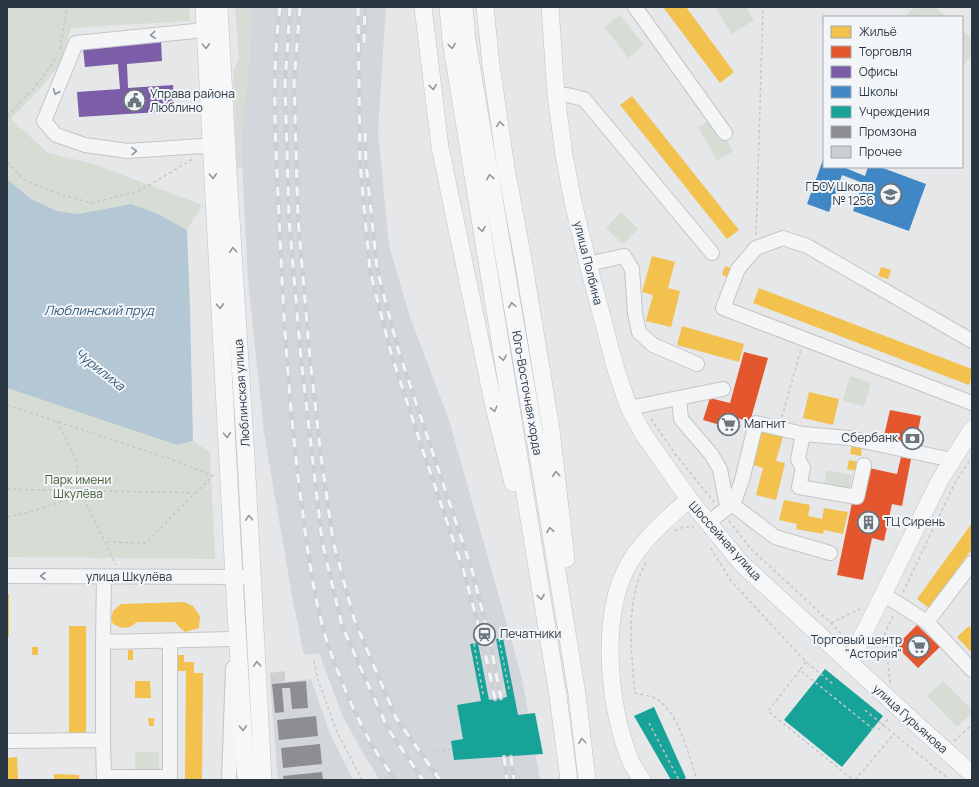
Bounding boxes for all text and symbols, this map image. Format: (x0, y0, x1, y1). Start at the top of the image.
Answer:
legend (823, 16, 963, 168)
text: Жильё (859, 23, 897, 40)
one-way arrow (150, 30, 156, 39)
one-way arrow (201, 43, 210, 49)
one-way arrow (447, 43, 456, 49)
text: Торговля (859, 43, 912, 60)
text: Офисы (859, 63, 898, 80)
text: Школы (859, 83, 898, 100)
one-way arrow (428, 84, 437, 90)
place label: Управа района Люблино (150, 85, 235, 116)
one-way arrow (53, 88, 61, 96)
public building icon: Управа района Люблино (121, 88, 147, 114)
text: Учреждения (859, 103, 930, 120)
one-way arrow (496, 121, 505, 127)
text: Промзона (859, 123, 917, 140)
text: Прочее (859, 143, 902, 160)
one-way arrow (131, 146, 137, 155)
one-way arrow (209, 173, 218, 179)
one-way arrow (487, 174, 495, 180)
place label: ГБОУ Школа № 1256 (806, 178, 874, 209)
school or university icon: ГБОУ Школа № 1256 (877, 181, 903, 207)
street label: улица Полбина (570, 219, 607, 307)
one-way arrow (477, 226, 486, 232)
one-way arrow (228, 247, 237, 253)
water label: Люблинский пруд (44, 301, 155, 319)
one-way arrow (508, 302, 517, 308)
one-way arrow (216, 303, 225, 309)
street label: Юго-Восточная хорда (508, 329, 547, 456)
street label: Люблинская улица (229, 339, 254, 447)
water label: Чурилиха (71, 344, 129, 395)
one-way arrow (498, 355, 507, 361)
one-way arrow (490, 406, 498, 413)
supermarket icon: Магнит (715, 411, 741, 437)
place label: Магнит (744, 415, 786, 432)
bank icon: Сбербанк (900, 425, 926, 451)
place label: Сбербанк (842, 429, 899, 446)
one-way arrow (223, 432, 232, 438)
park label: Парк имени Шкулёва (45, 471, 111, 502)
one-way arrow (552, 471, 561, 477)
street label: Шоссейная улица (685, 497, 766, 584)
building icon: ТЦ Сирень (855, 509, 881, 535)
place label: ТЦ Сирень (884, 513, 945, 530)
one-way arrow (245, 515, 254, 521)
one-way arrow (546, 527, 555, 533)
street label: улица Шкулёва (86, 568, 172, 585)
one-way arrow (40, 572, 46, 580)
one-way arrow (536, 594, 545, 600)
station icon: Печатники (471, 621, 497, 647)
place label: Печатники (500, 625, 561, 642)
place label: Торговый центр "Астория" (811, 631, 902, 662)
supermarket icon: Торговый центр "Астория" (905, 634, 931, 660)
one-way arrow (253, 661, 261, 667)
street label: улица Гурьянова (869, 680, 952, 757)
one-way arrow (239, 725, 248, 731)
one-way arrow (578, 738, 587, 744)

